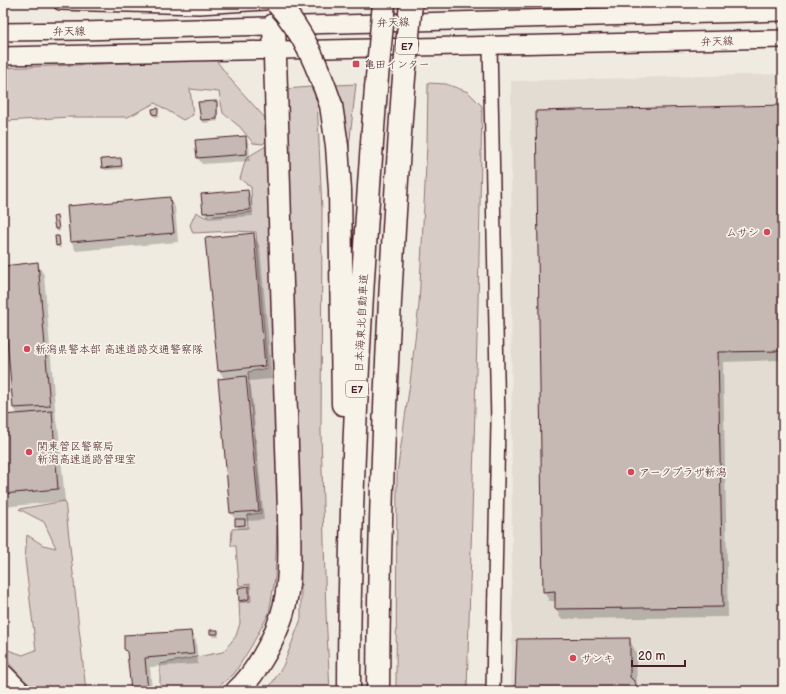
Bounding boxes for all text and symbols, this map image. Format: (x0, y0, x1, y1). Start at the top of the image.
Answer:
street label: 弁天線 (376, 15, 410, 30)
street label: 弁天線 (52, 25, 86, 38)
street label: 弁天線 (700, 34, 734, 49)
road number: E7 (396, 38, 418, 54)
place label: 亀田インター (364, 58, 430, 71)
marker: 亀田インター (351, 59, 361, 69)
place label: ムサシ (726, 226, 759, 239)
marker: ムサシ (762, 227, 772, 237)
street label: 日本海東北自動車道 (352, 273, 371, 373)
place label: 新潟県警本部 高速道路交通警察隊 (35, 343, 203, 356)
marker: 新潟県警本部 高速道路交通警察隊 (22, 344, 32, 354)
road number: E7 (346, 381, 368, 397)
place label: 関東管区警察局 新潟高速道路管理室 (37, 440, 136, 466)
marker: 関東管区警察局 新潟高速道路管理室 (24, 447, 34, 457)
place label: アークプラザ新潟 (639, 466, 727, 479)
marker: アークプラザ新潟 (626, 467, 636, 477)
scale bar (632, 642, 685, 668)
text: 20 m (638, 649, 665, 664)
place label: サンキ (581, 652, 614, 665)
marker: サンキ (568, 653, 578, 663)

